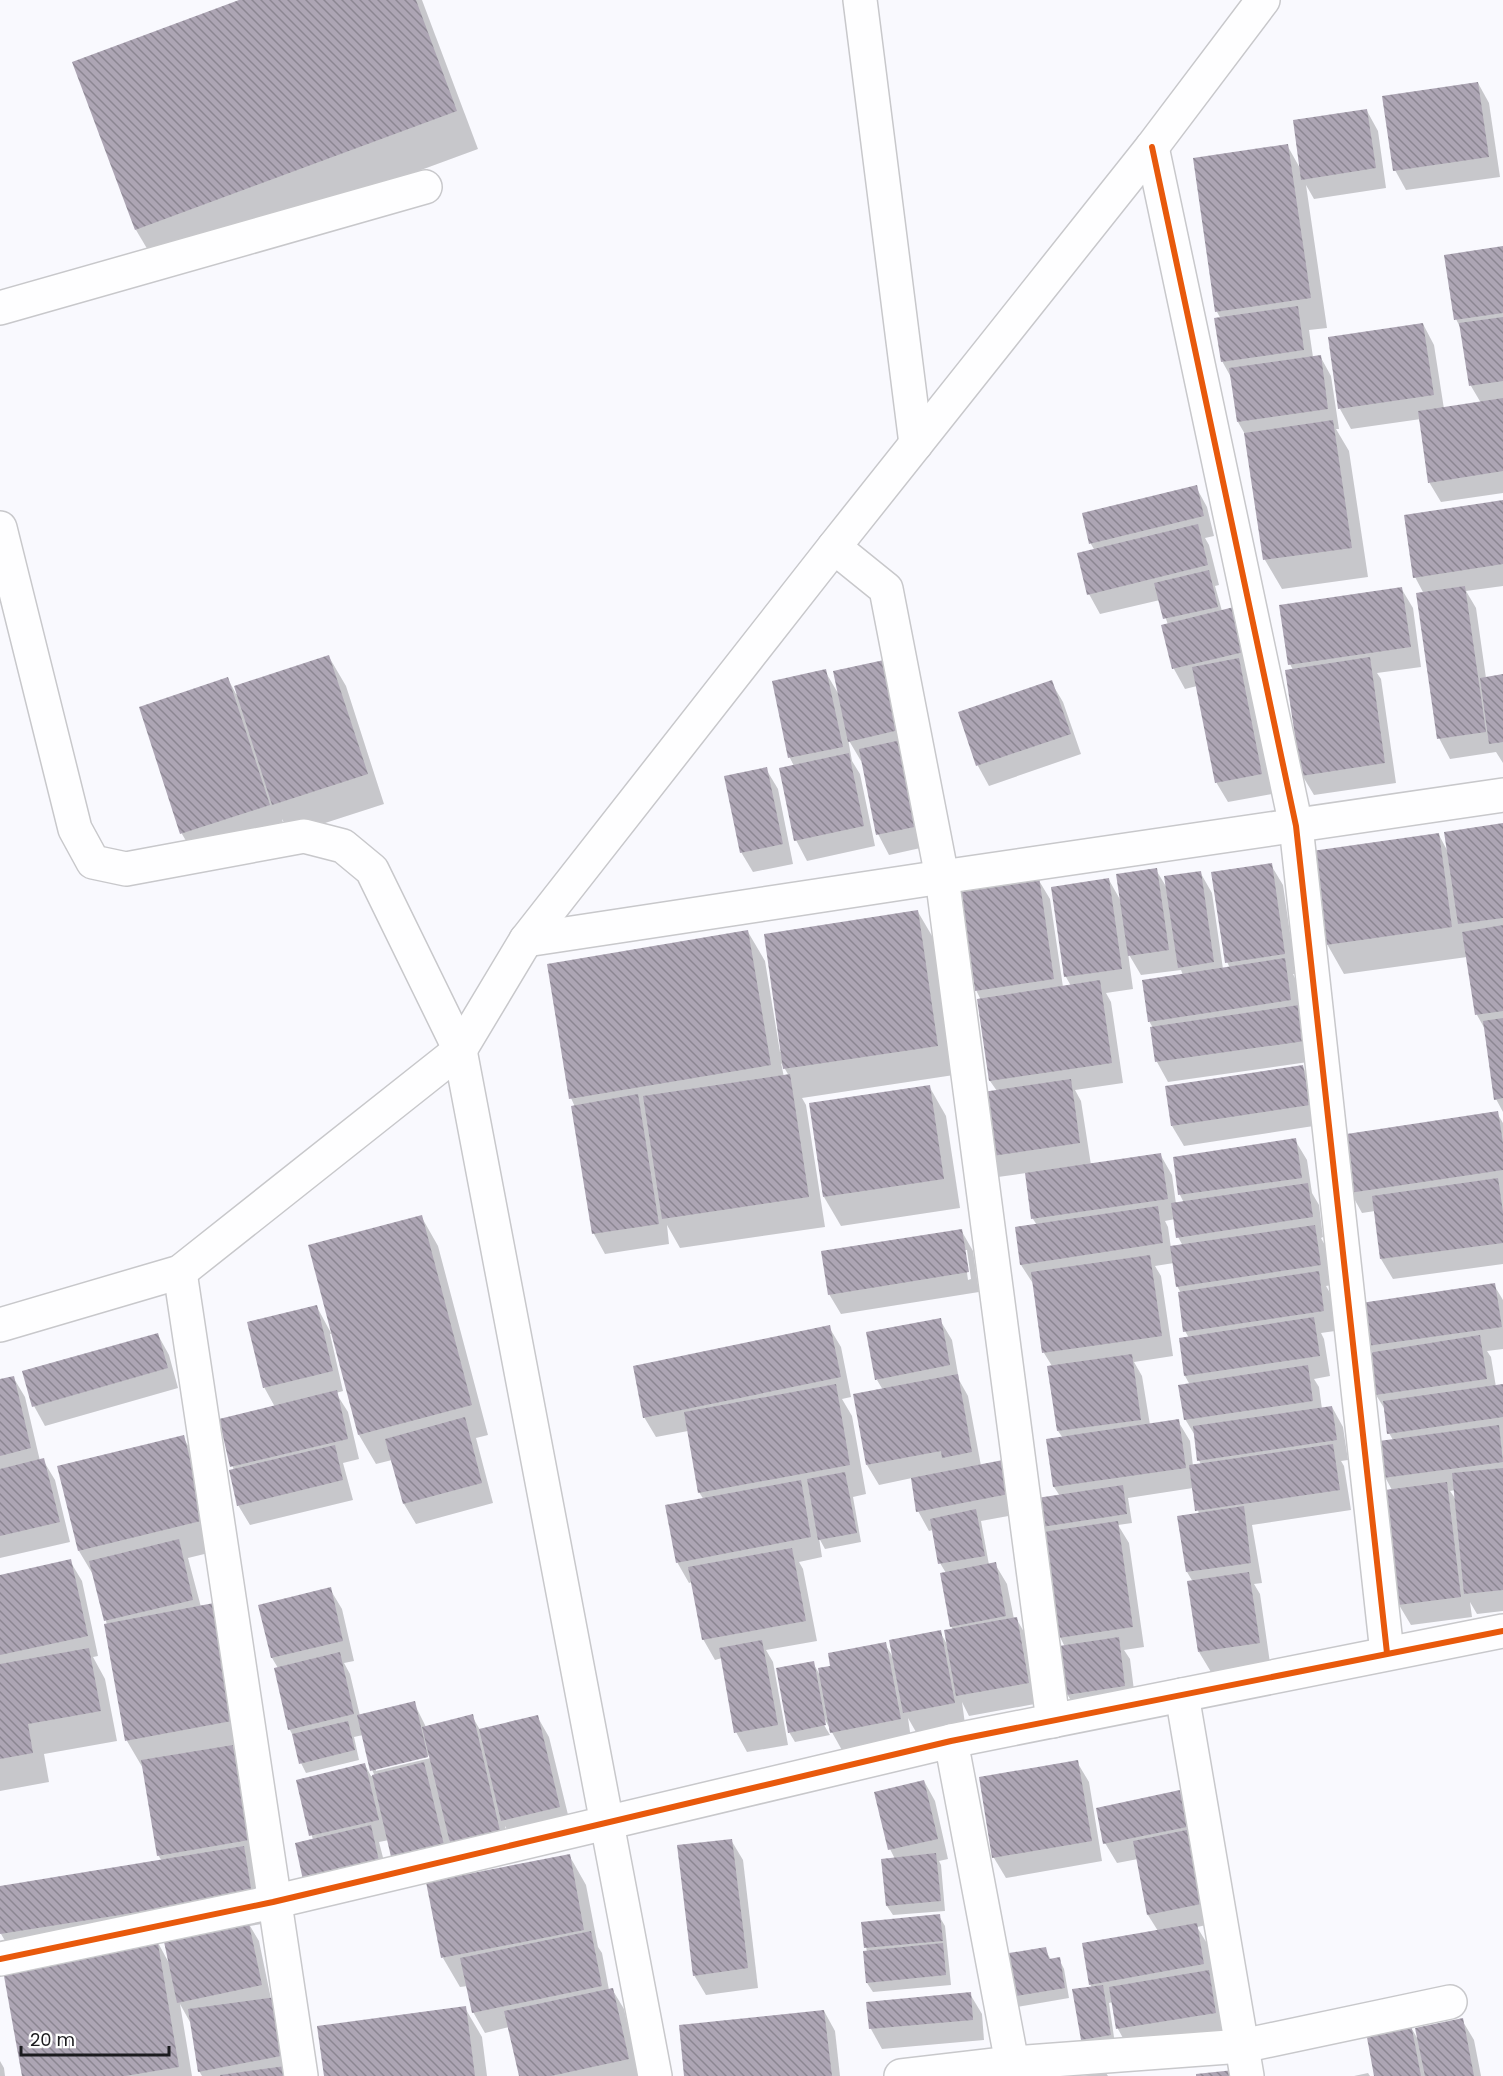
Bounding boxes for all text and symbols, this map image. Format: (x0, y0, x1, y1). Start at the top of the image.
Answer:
scale bar (21, 2019, 170, 2057)
text: 20 m (30, 2027, 75, 2052)

